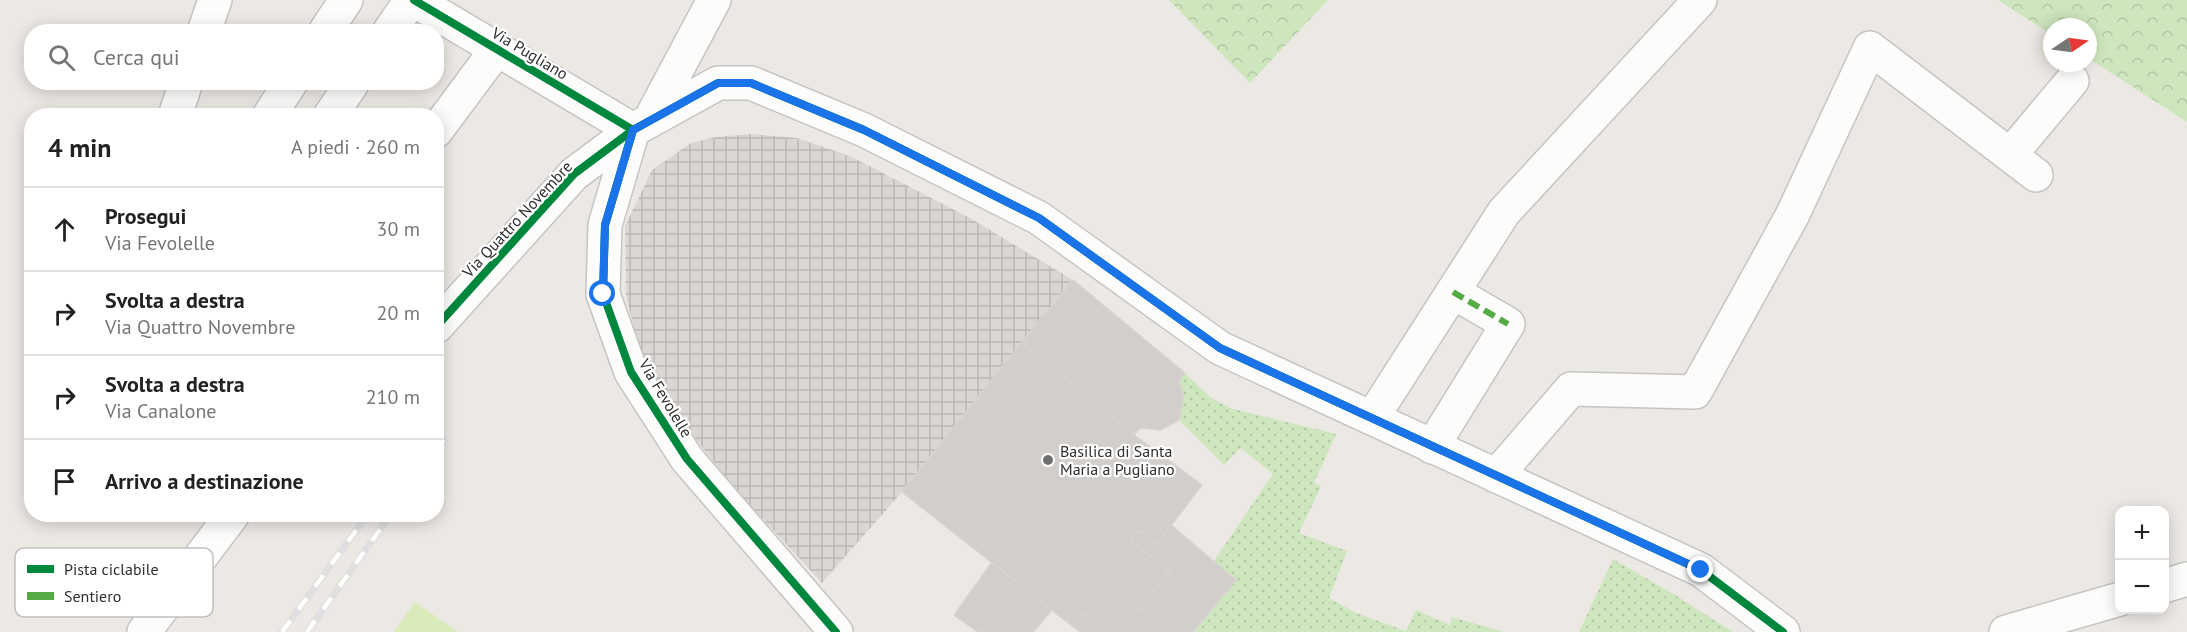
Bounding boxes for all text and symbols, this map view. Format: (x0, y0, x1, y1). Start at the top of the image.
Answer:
north arrow (2043, 18, 2097, 72)
street label: Via Pugliano (487, 22, 572, 84)
search box (24, 24, 444, 90)
icon: search (45, 41, 78, 74)
text: Cerca qui (93, 43, 180, 71)
text: 4 min (48, 131, 111, 164)
text: A piedi · 260 m (291, 134, 420, 160)
street label: Via Quattro Novembre (457, 157, 576, 282)
text: Prosegui (105, 202, 186, 230)
icon: ahead (48, 213, 81, 246)
text: 30 m (377, 216, 420, 242)
text: Via Fevolelle (105, 230, 215, 256)
route start (589, 280, 615, 306)
text: Svolta a destra (105, 286, 245, 314)
icon: right (48, 297, 81, 330)
text: 20 m (377, 300, 420, 326)
text: Via Quattro Novembre (105, 314, 295, 340)
street label: Via Fevolelle (634, 354, 697, 441)
text: Svolta a destra (105, 370, 245, 398)
icon: right (48, 381, 81, 414)
text: 210 m (366, 384, 420, 410)
text: Via Canalone (105, 398, 217, 424)
place label: Basilica di Santa Maria a Pugliano (1060, 441, 1175, 479)
marker: Basilica di Santa Maria a Pugliano (1041, 453, 1055, 467)
icon: arrive (48, 465, 81, 498)
text: Arrivo a destinazione (105, 467, 304, 495)
map controls (2115, 506, 2169, 614)
button: + (2115, 506, 2169, 560)
legend (15, 548, 213, 617)
route end (1687, 556, 1713, 582)
text: Pista ciclabile (64, 559, 159, 579)
button: − (2115, 560, 2169, 614)
text: Sentiero (64, 586, 121, 606)

